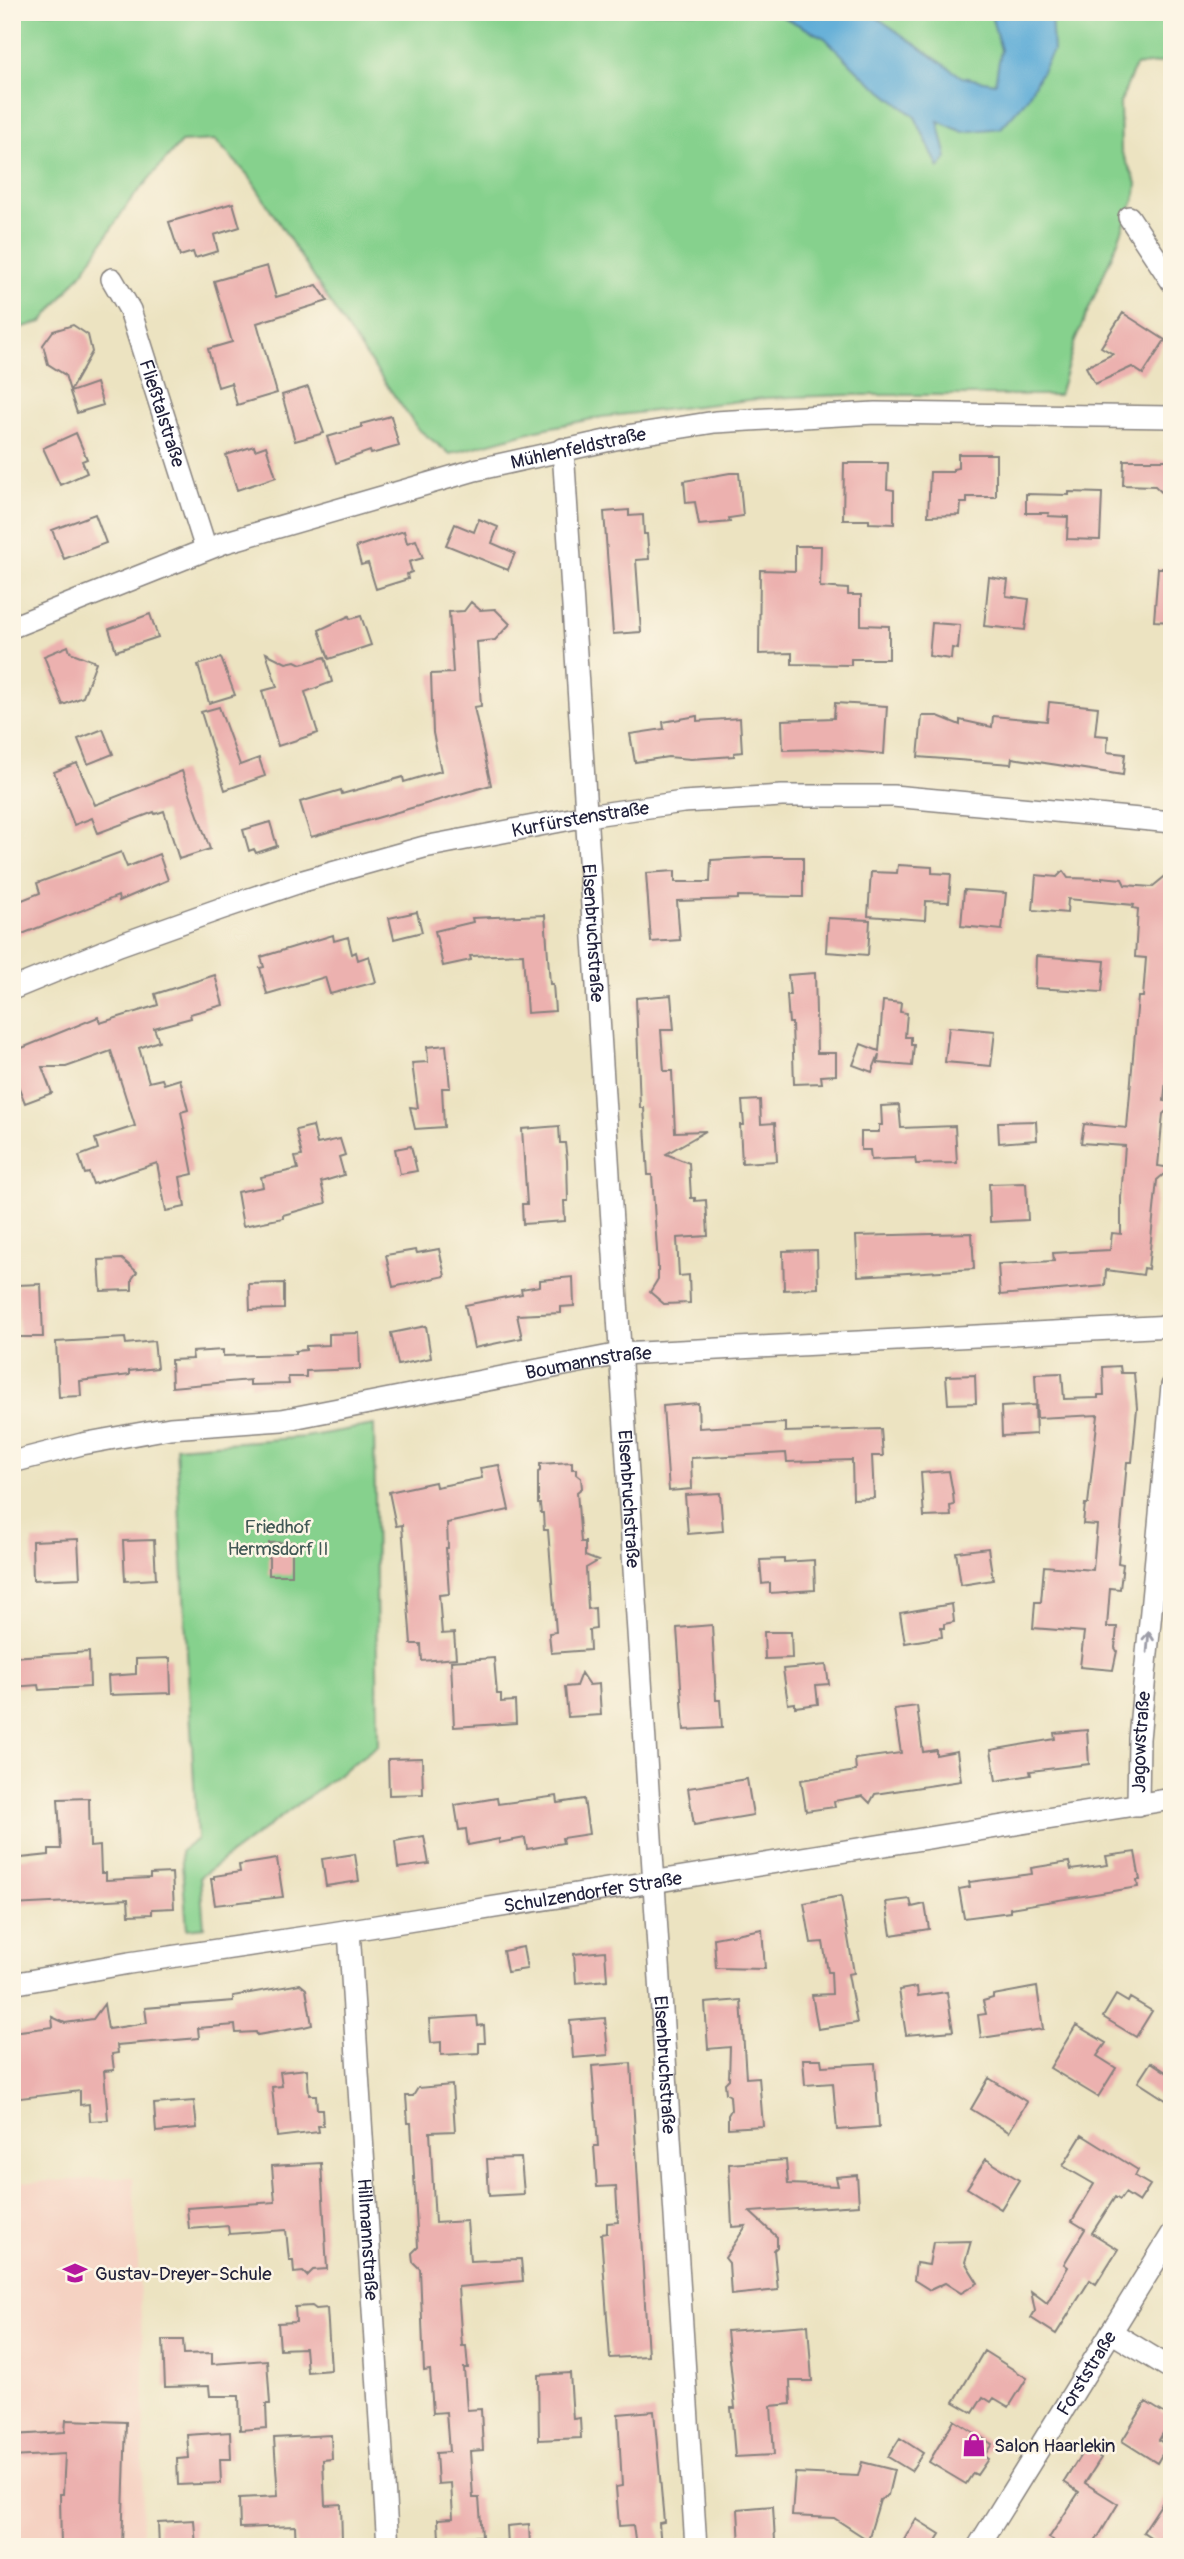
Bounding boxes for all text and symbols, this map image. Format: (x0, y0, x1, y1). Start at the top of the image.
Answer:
street label: Fließtalstraße (133, 357, 190, 471)
street label: Mühlenfeldstraße (508, 422, 648, 475)
street label: Kurfürstenstraße (510, 796, 651, 843)
street label: Elsenbruchstraße (576, 863, 609, 1004)
street label: Boumannstraße (523, 1341, 653, 1385)
street label: Elsenbruchstraße (612, 1429, 645, 1569)
park label: Friedhof Hermsdorf II (228, 1515, 329, 1561)
one-way arrow (1142, 1632, 1155, 1654)
street label: Jagowstraße (1127, 1690, 1156, 1793)
street label: Schulzendorfer Straße (502, 1866, 684, 1919)
street label: Elsenbruchstraße (648, 1995, 681, 2135)
street label: Hillmannstraße (352, 2178, 383, 2302)
school or university icon: Gustav-Dreyer-Schule (61, 2259, 89, 2287)
place label: Gustav-Dreyer-Schule (95, 2262, 272, 2286)
street label: Forststraße (1052, 2326, 1122, 2420)
shop icon: Salon Haarlekin (960, 2431, 988, 2459)
place label: Salon Haarlekin (994, 2434, 1116, 2458)

